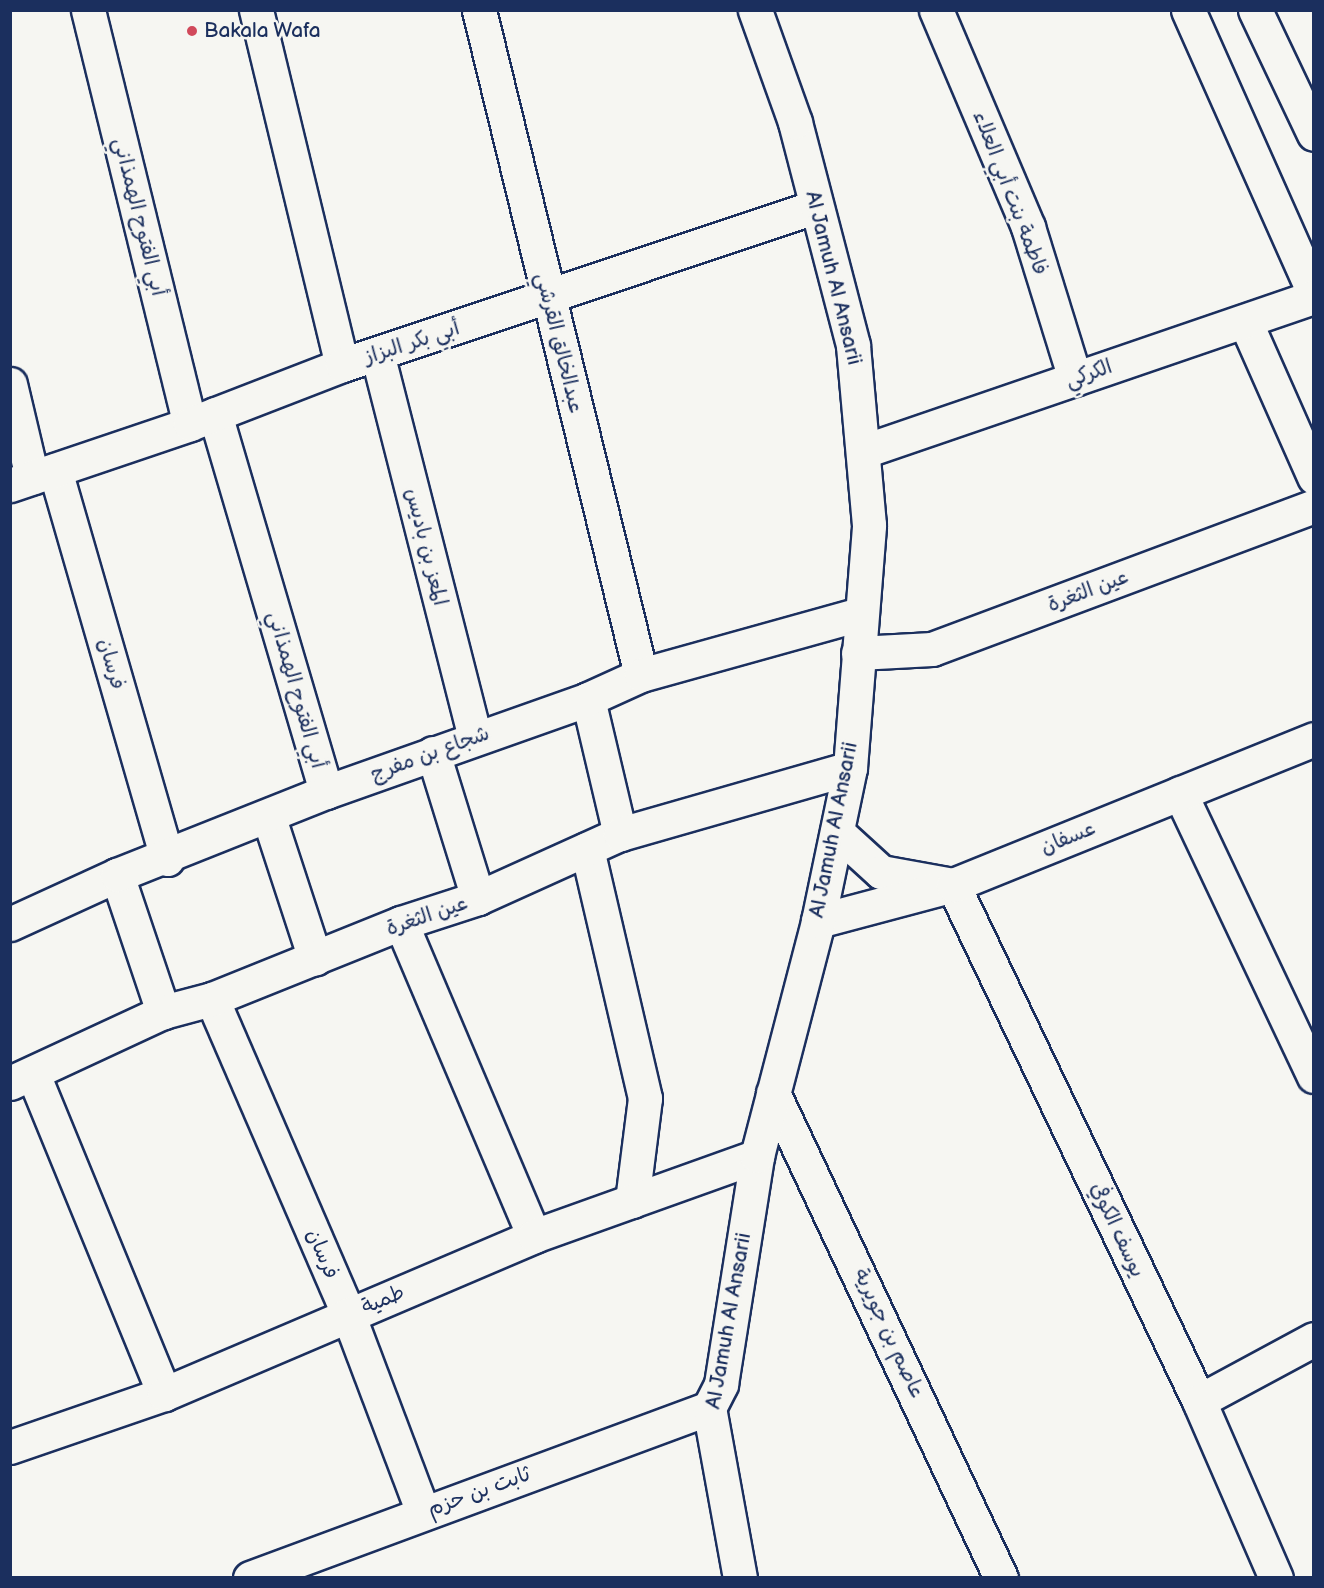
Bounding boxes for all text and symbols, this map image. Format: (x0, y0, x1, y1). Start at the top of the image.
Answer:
place label: Bakala Wafa (204, 18, 322, 44)
marker: Bakala Wafa (185, 24, 199, 38)
street label: فاطمة بنت أبي العلاء (967, 107, 1053, 279)
street label: أبي الفتوح الهمذاني (107, 135, 171, 299)
street label: Al Jamuh Al Ansarii (799, 188, 867, 368)
street label: عبدالخالق القرشي (529, 270, 589, 416)
street label: أبي بكر البزاز (361, 316, 463, 370)
street label: الكركي (1062, 354, 1116, 394)
street label: المعز بن باديس (399, 486, 453, 608)
street label: عين الثغرة (1044, 564, 1132, 618)
street label: أبي الفتوح الهمذاني (262, 609, 330, 771)
street label: فرسان (92, 636, 130, 692)
street label: شجاع بن مفرج (367, 721, 493, 787)
street label: Al Jamuh Al Ansarii (805, 740, 863, 920)
street label: عسفان (1037, 816, 1099, 860)
street label: عين الثغرة (383, 890, 471, 942)
street label: يوسف الكوفي (1084, 1179, 1150, 1281)
street label: فرسان (300, 1225, 344, 1283)
street label: Al Jamuh Al Ansarii (701, 1230, 757, 1412)
street label: عاصم بن جويرية (848, 1265, 930, 1403)
street label: طمية (358, 1280, 408, 1320)
street label: ثابت بن حزم (424, 1462, 534, 1522)

